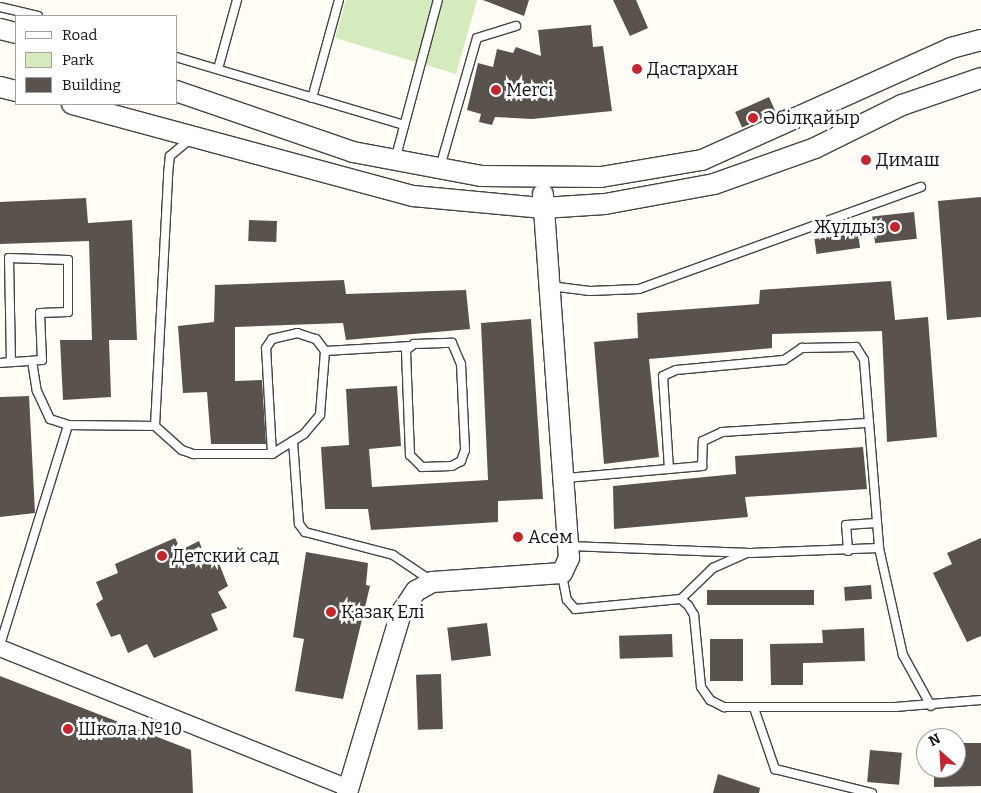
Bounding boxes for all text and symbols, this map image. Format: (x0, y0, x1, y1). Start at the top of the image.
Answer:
legend (15, 15, 178, 105)
text: Road (62, 26, 97, 44)
text: Park (62, 51, 94, 69)
place label: Дастархан (647, 58, 738, 80)
marker: Дастархан (631, 63, 643, 75)
text: Building (62, 76, 121, 94)
place label: Merci (506, 79, 553, 101)
marker: Merci (490, 84, 502, 96)
place label: Әбілқайыр (763, 107, 860, 129)
marker: Әбілқайыр (747, 112, 759, 124)
place label: Димаш (876, 149, 940, 171)
marker: Димаш (860, 154, 872, 166)
place label: Жұлдыз (813, 216, 885, 238)
marker: Жұлдыз (889, 221, 901, 233)
place label: Асем (528, 526, 573, 548)
marker: Асем (512, 531, 524, 543)
place label: Детский сад (172, 545, 279, 567)
marker: Детский сад (156, 550, 168, 562)
place label: Қазақ Елі (341, 601, 424, 623)
marker: Қазақ Елі (325, 606, 337, 618)
place label: Школа №10 (78, 718, 182, 740)
marker: Школа №10 (62, 723, 74, 735)
north arrow (916, 728, 966, 778)
text: N (926, 730, 943, 750)

